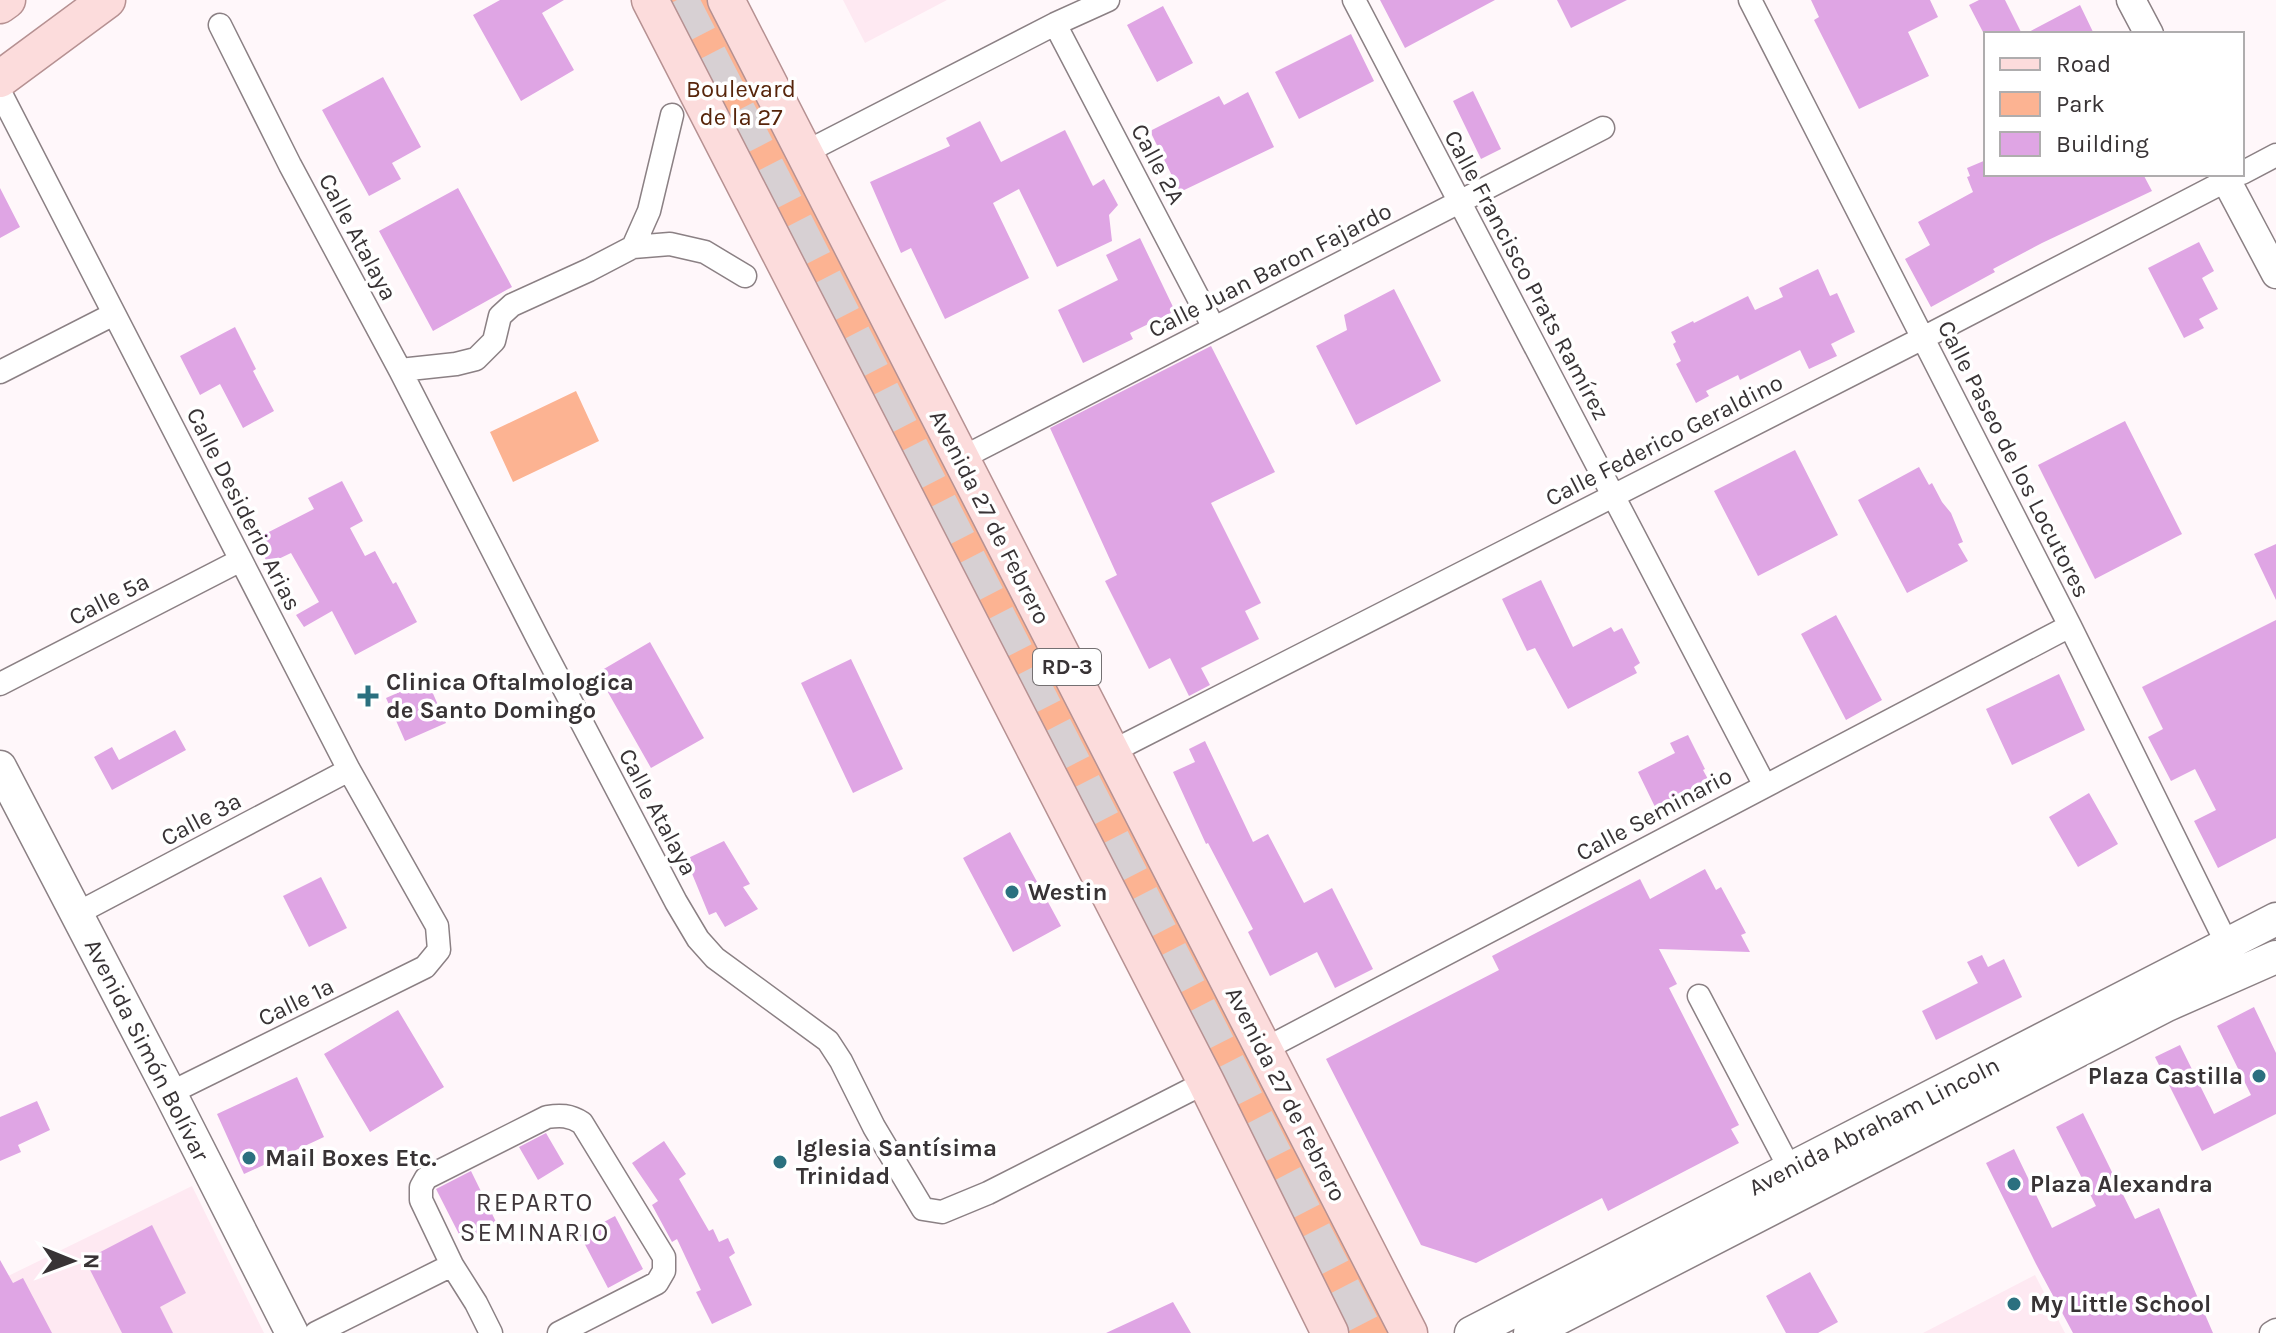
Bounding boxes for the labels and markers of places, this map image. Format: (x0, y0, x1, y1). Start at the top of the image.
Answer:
place label: Clinica Oftalmologica de Santo Domingo (386, 668, 634, 724)
marker: Clinica Oftalmologica de Santo Domingo (357, 685, 379, 707)
place label: Westin (1028, 878, 1107, 906)
marker: Westin (1003, 883, 1021, 901)
place label: Plaza Castilla (2088, 1062, 2243, 1090)
marker: Plaza Castilla (2250, 1067, 2268, 1085)
place label: Iglesia Santísima Trinidad (796, 1134, 997, 1190)
place label: Mail Boxes Etc. (265, 1144, 437, 1172)
marker: Mail Boxes Etc. (240, 1149, 258, 1167)
marker: Iglesia Santísima Trinidad (771, 1153, 789, 1171)
place label: Plaza Alexandra (2030, 1170, 2213, 1198)
marker: Plaza Alexandra (2005, 1175, 2023, 1193)
place label: My Little School (2030, 1290, 2211, 1318)
marker: My Little School (2005, 1295, 2023, 1313)

